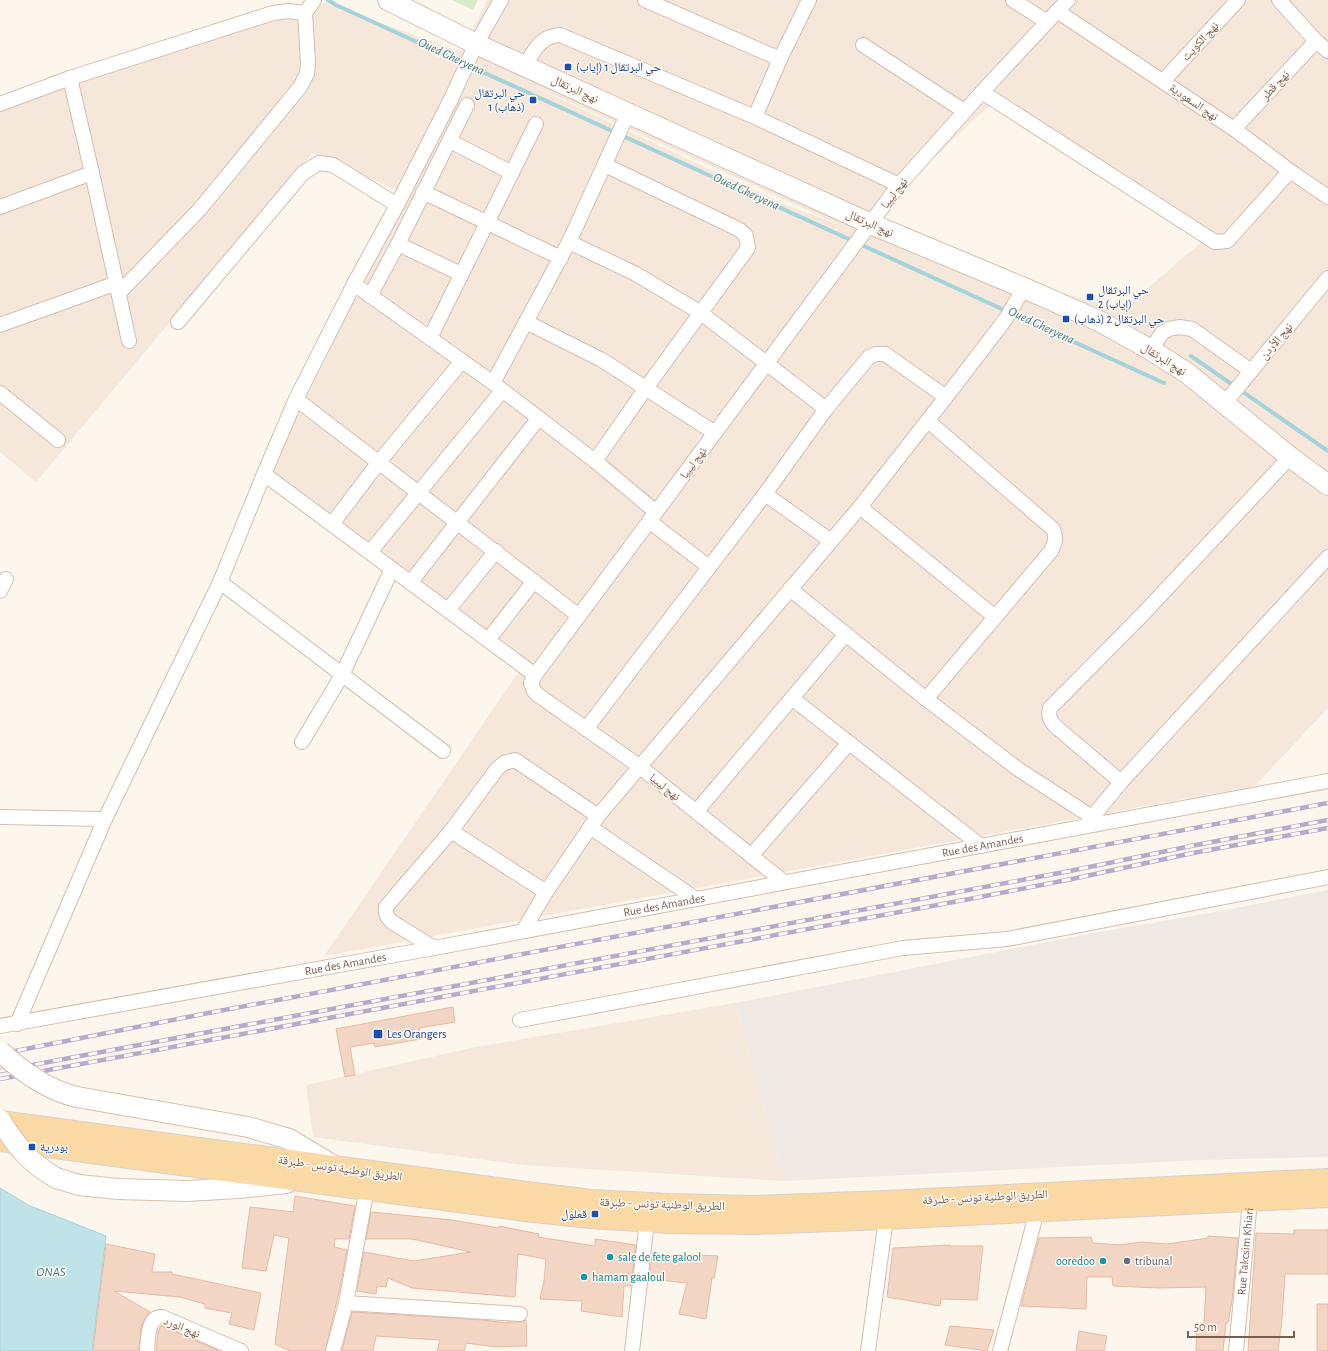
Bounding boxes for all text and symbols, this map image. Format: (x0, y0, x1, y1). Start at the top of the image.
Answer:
street label: نهج الكويت (1179, 19, 1222, 64)
water label: Oued Gheryena (416, 36, 486, 78)
place label: حي البرتقال 1 (إياب) (576, 61, 661, 77)
marker: حي البرتقال 1 (إياب) (563, 62, 573, 72)
street label: نهج قطر (1258, 68, 1292, 103)
street label: نهج البرتقال (549, 73, 600, 106)
street label: نهج السعودية (1167, 81, 1221, 124)
place label: حي البرتقال 1 (ذهاب) (474, 87, 525, 114)
marker: حي البرتقال 1 (ذهاب) (528, 95, 538, 105)
water label: Oued Gheryena (711, 171, 781, 213)
street label: نهج ليبيا (878, 175, 911, 212)
street label: نهج البرتقال (844, 207, 896, 240)
place label: حي البرتقال 2 (إياب) (1098, 284, 1149, 312)
marker: حي البرتقال 2 (إياب) (1085, 292, 1095, 302)
water label: Oued Gheryena (1006, 305, 1076, 347)
place label: حي البرتقال 2 (ذهاب) (1074, 313, 1165, 329)
marker: حي البرتقال 2 (ذهاب) (1061, 314, 1071, 324)
street label: نهج الأردن (1257, 320, 1295, 362)
street label: نهج البرتقال (1139, 341, 1189, 379)
street label: نهج ليبيا (678, 445, 710, 482)
street label: نهج ليبيا (647, 771, 683, 804)
street label: Rue des Amandes (941, 832, 1024, 859)
street label: Rue des Amandes (622, 892, 706, 919)
street label: Rue des Amandes (304, 951, 387, 977)
marker: Les Orangers (372, 1028, 384, 1040)
place label: Les Orangers (387, 1028, 446, 1040)
place label: بودرية (40, 1141, 68, 1154)
marker: بودرية (27, 1142, 37, 1152)
street label: الطريق الوطنية تونس - طبرقة (277, 1153, 403, 1184)
street label: الطريق الوطنية تونس - طبرقة (922, 1188, 1048, 1208)
street label: الطريق الوطنية تونس - طبرقة (599, 1196, 725, 1214)
street label: Rue Takcsim Khiari (1235, 1207, 1255, 1296)
place label: قعلول (561, 1208, 587, 1221)
marker: قعلول (590, 1209, 600, 1219)
place label: sale de fete galool (618, 1251, 701, 1263)
marker: sale de fete galool (605, 1252, 615, 1262)
place label: ooredoo (1056, 1255, 1095, 1267)
place label: tribunal (1135, 1255, 1172, 1267)
marker: ooredoo (1098, 1256, 1108, 1266)
marker: tribunal (1122, 1256, 1132, 1266)
water label: ONAS (36, 1266, 66, 1279)
place label: hamam gaaloul (592, 1271, 665, 1283)
marker: hamam gaaloul (579, 1272, 589, 1282)
scale bar (1188, 1313, 1294, 1339)
street label: نهج الورد (162, 1314, 202, 1341)
text: 50 m (1194, 1321, 1217, 1333)

